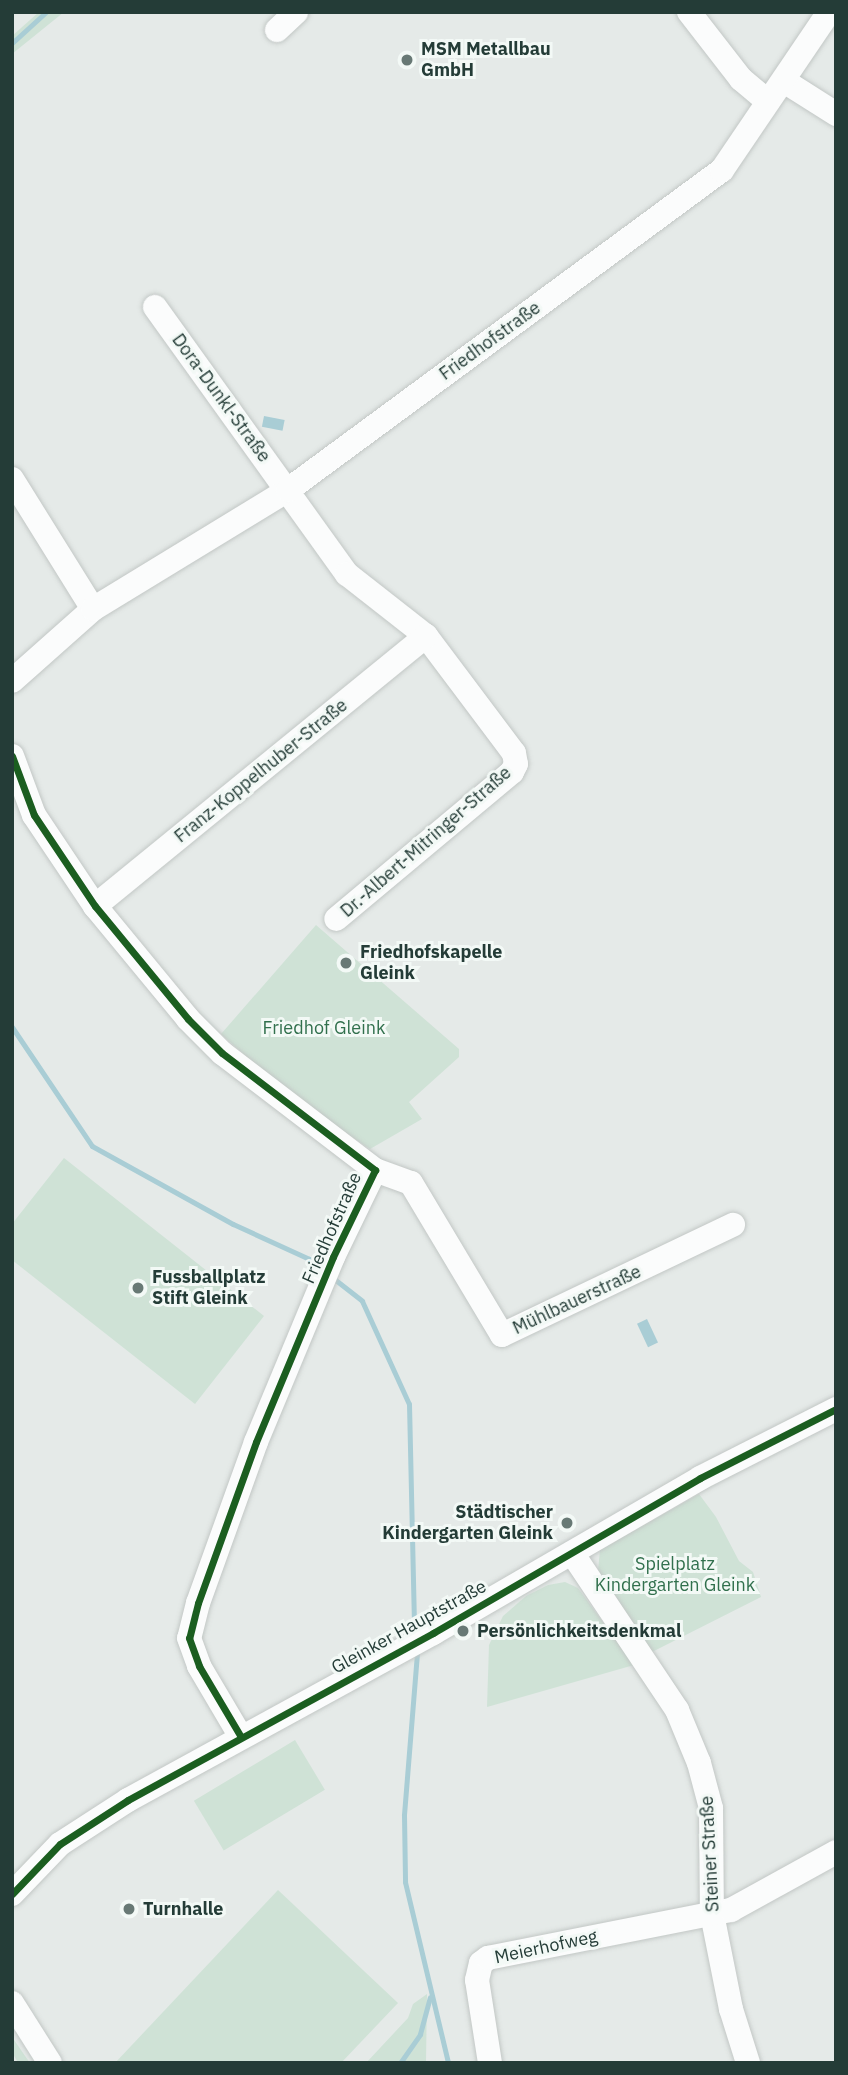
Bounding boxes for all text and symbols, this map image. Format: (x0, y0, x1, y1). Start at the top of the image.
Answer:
place label: MSM Metallbau GmbH (421, 39, 551, 82)
marker: MSM Metallbau GmbH (399, 52, 415, 68)
street label: Friedhofstraße (435, 297, 545, 385)
street label: Dora-Dunkl-Straße (167, 330, 275, 466)
street label: Franz-Koppelhuber-Straße (170, 695, 352, 847)
street label: Dr.-Albert-Mitringer-Straße (336, 762, 516, 922)
place label: Friedhofskapelle Gleink (360, 942, 502, 984)
marker: Friedhofskapelle Gleink (338, 955, 354, 971)
park label: Friedhof Gleink (263, 1017, 385, 1039)
street label: Friedhofstraße (298, 1169, 366, 1287)
street label: Mühlbauerstraße (509, 1261, 645, 1339)
place label: Fussballplatz Stift Gleink (152, 1267, 266, 1310)
marker: Fussballplatz Stift Gleink (130, 1280, 146, 1296)
place label: Städtischer Kindergarten Gleink (382, 1502, 553, 1544)
marker: Städtischer Kindergarten Gleink (559, 1515, 575, 1531)
park label: Spielplatz Kindergarten Gleink (595, 1554, 755, 1596)
street label: Gleinker Hauptstraße (328, 1575, 490, 1679)
place label: Persönlichkeitsdenkmal (477, 1620, 682, 1642)
marker: Persönlichkeitsdenkmal (455, 1623, 471, 1639)
street label: Steiner Straße (696, 1795, 724, 1913)
place label: Turnhalle (143, 1898, 223, 1920)
marker: Turnhalle (121, 1901, 137, 1917)
street label: Meierhofweg (493, 1926, 599, 1968)

